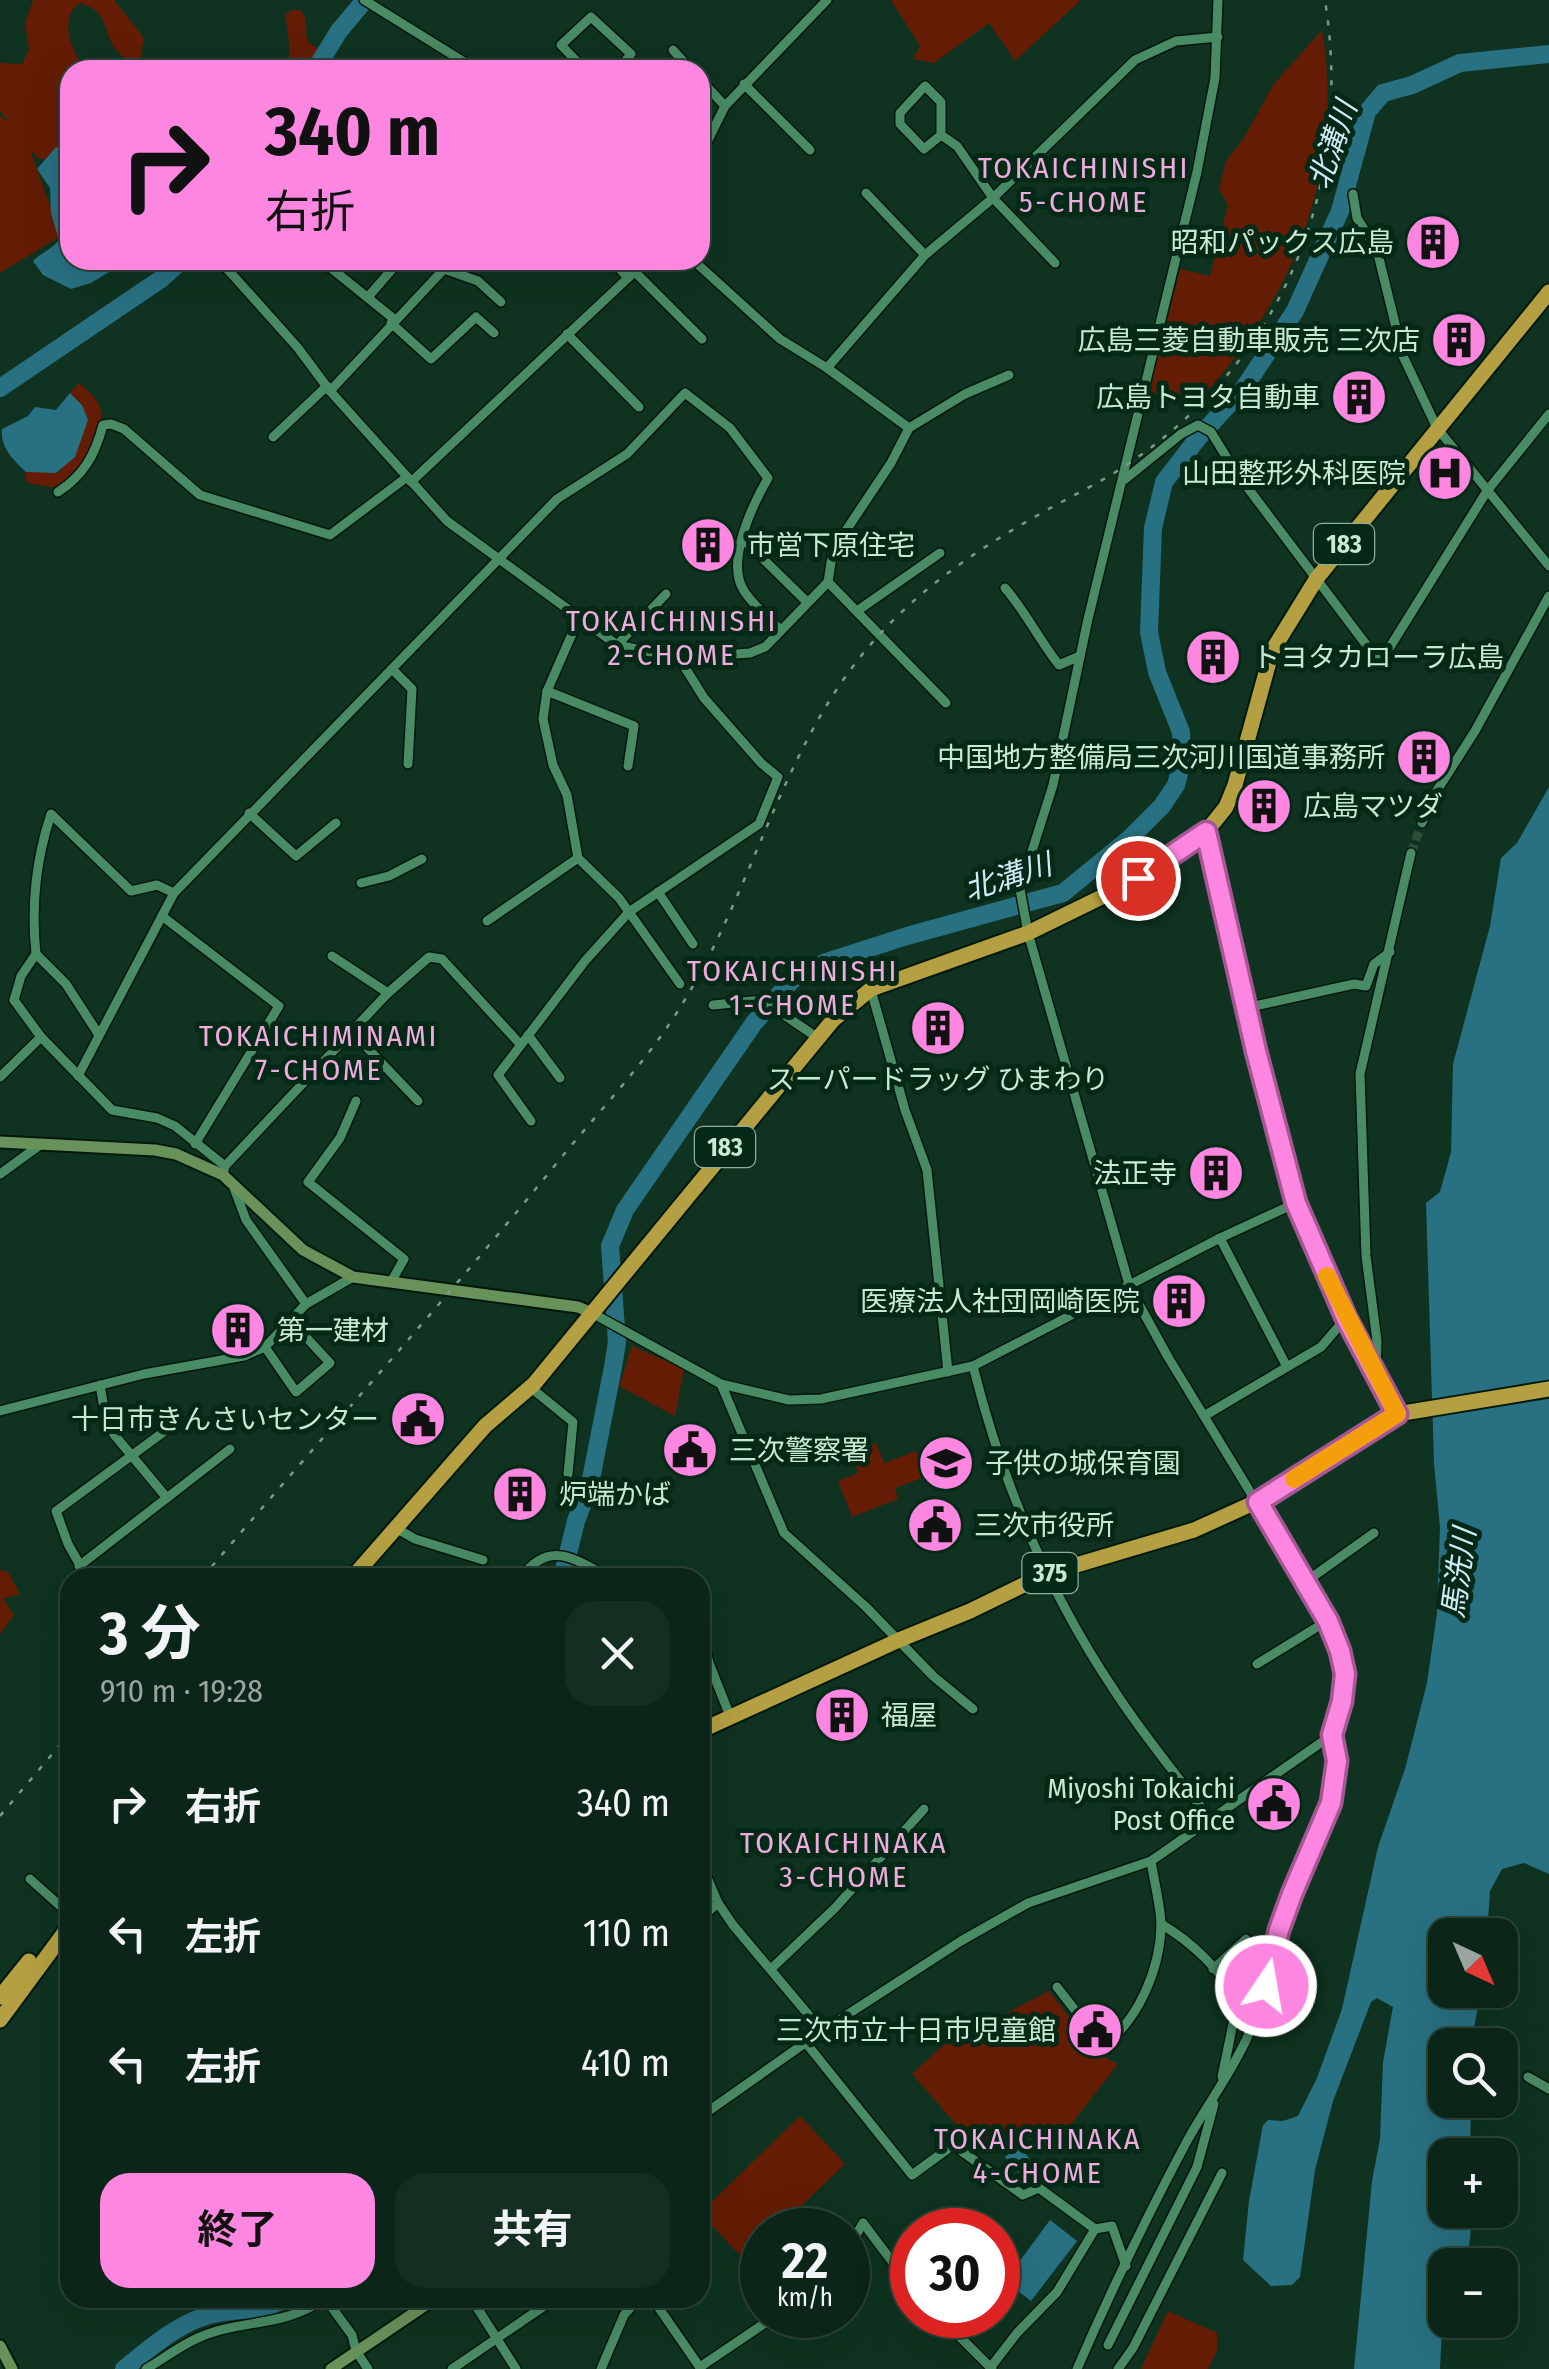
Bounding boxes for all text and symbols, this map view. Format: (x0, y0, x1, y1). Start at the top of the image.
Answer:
text: 340 m (265, 90, 440, 174)
water label: 北溝川 (1301, 94, 1366, 193)
icon: right (100, 100, 230, 230)
district label: TOKAICHINISHI 5-CHOME (978, 150, 1190, 220)
text: 右折 (265, 185, 355, 239)
building icon: 昭和パックス広島 (1403, 212, 1463, 272)
place label: 昭和パックス広島 (1171, 226, 1394, 259)
building icon: 広島三菱自動車販売 三次店 (1429, 310, 1489, 370)
place label: 広島三菱自動車販売 三次店 (1077, 324, 1420, 357)
building icon: 広島トヨタ自動車 (1329, 367, 1389, 427)
place label: 広島トヨタ自動車 (1096, 381, 1320, 414)
hospital icon: 山田整形外科医院 (1415, 443, 1475, 503)
place label: 山田整形外科医院 (1182, 457, 1406, 490)
building icon: 市営下原住宅 (678, 515, 738, 575)
road number: 183 (1314, 524, 1374, 564)
place label: 市営下原住宅 (747, 529, 915, 562)
district label: TOKAICHINISHI 2-CHOME (566, 603, 778, 673)
building icon: トヨタカローラ広島 (1183, 627, 1243, 687)
place label: トヨタカローラ広島 (1252, 641, 1504, 674)
building icon: 中国地方整備局三次河川国道事務所 (1394, 727, 1454, 787)
place label: 中国地方整備局三次河川国道事務所 (937, 741, 1385, 774)
building icon: 広島マツダ (1234, 776, 1294, 836)
place label: 広島マツダ (1303, 790, 1443, 823)
pin (1096, 836, 1181, 921)
water label: 北溝川 (960, 845, 1059, 908)
icon: arrive (1111, 851, 1166, 906)
district label: TOKAICHINISHI 1-CHOME (687, 953, 899, 1023)
building icon: スーパードラッグ ひまわり (908, 998, 968, 1058)
district label: TOKAICHIMINAMI 7-CHOME (199, 1018, 439, 1088)
place label: スーパードラッグ ひまわり (767, 1063, 1109, 1096)
road number: 183 (695, 1127, 755, 1167)
building icon: 法正寺 (1186, 1143, 1246, 1203)
place label: 法正寺 (1093, 1157, 1177, 1190)
building icon: 医療法人社団岡崎医院 (1149, 1271, 1209, 1331)
place label: 医療法人社団岡崎医院 (860, 1285, 1140, 1318)
building icon: 第一建材 (208, 1300, 268, 1360)
place label: 第一建材 (277, 1314, 389, 1347)
public building icon: 十日市きんさいセンター (388, 1389, 448, 1449)
place label: 十日市きんさいセンター (71, 1403, 379, 1436)
public building icon: 三次警察署 (660, 1420, 720, 1480)
school or university icon: 子供の城保育園 (916, 1433, 976, 1493)
place label: 三次警察署 (729, 1434, 869, 1467)
place label: 子供の城保育園 (985, 1447, 1181, 1480)
building icon: 炉端かば (490, 1464, 550, 1524)
place label: 炉端かば (559, 1478, 671, 1511)
public building icon: 三次市役所 (905, 1495, 965, 1555)
place label: 三次市役所 (974, 1509, 1114, 1542)
water label: 馬洗川 (1435, 1523, 1484, 1620)
road number: 375 (1022, 1553, 1078, 1593)
text: 3 分 (100, 1598, 201, 1670)
button: close (565, 1601, 670, 1706)
text: 910 m · 19:28 (100, 1672, 263, 1710)
building icon: 福屋 (812, 1685, 872, 1745)
place label: 福屋 (881, 1699, 937, 1732)
place label: Miyoshi Tokaichi Post Office (1047, 1772, 1235, 1837)
public building icon: Miyoshi Tokaichi Post Office (1244, 1774, 1304, 1834)
icon: right (100, 1776, 155, 1831)
text: 340 m (577, 1780, 670, 1826)
text: 右折 (185, 1784, 261, 1830)
district label: TOKAICHINAKA 3-CHOME (740, 1825, 948, 1895)
icon: left (100, 1906, 155, 1961)
text: 110 m (583, 1910, 670, 1956)
text: 左折 (185, 1914, 261, 1960)
north arrow (1428, 1918, 1518, 2008)
map controls (1428, 1918, 1518, 2338)
position arrow (1214, 1934, 1318, 2038)
public building icon: 三次市立十日市児童館 (1065, 2000, 1125, 2060)
place label: 三次市立十日市児童館 (776, 2014, 1056, 2047)
button: search (1428, 2028, 1518, 2118)
icon: left (100, 2036, 155, 2091)
text: 410 m (581, 2040, 670, 2086)
text: 左折 (185, 2044, 261, 2090)
district label: TOKAICHINAKA 4-CHOME (934, 2121, 1142, 2191)
button: + (1428, 2138, 1518, 2228)
button: 終了 (100, 2173, 375, 2288)
button: 共有 (395, 2173, 670, 2288)
speed limit sign: 30 (890, 2208, 1020, 2338)
text: 22 (782, 2231, 828, 2291)
button: − (1428, 2248, 1518, 2338)
text: km/h (777, 2283, 833, 2313)

